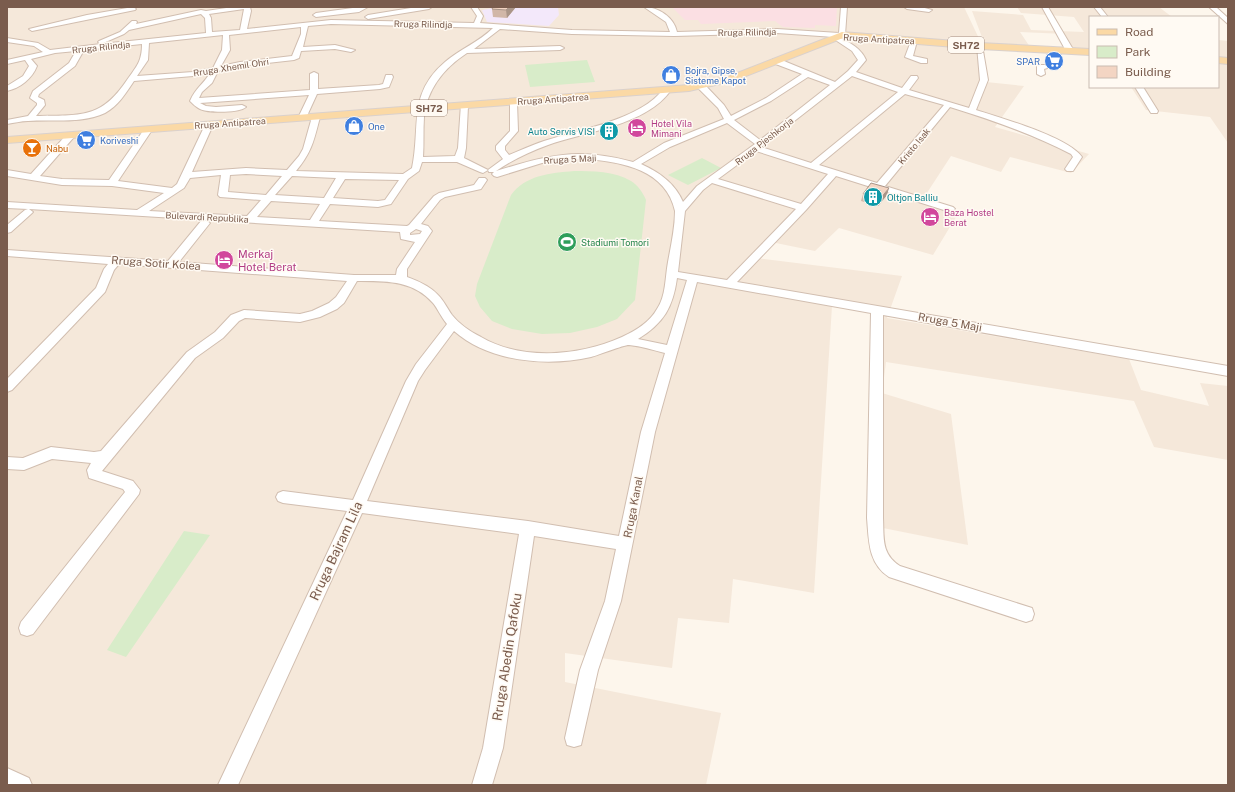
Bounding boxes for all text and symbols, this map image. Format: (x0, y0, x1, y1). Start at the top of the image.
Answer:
legend (1089, 16, 1219, 88)
street label: Rruga Rilindja (394, 18, 452, 30)
text: Road (1125, 25, 1153, 39)
street label: Rruga Rilindja (718, 26, 776, 38)
street label: Rruga Antipatrea (843, 32, 915, 46)
road number: SH72 (948, 37, 984, 53)
street label: Rruga Rilindja (71, 38, 131, 56)
text: Park (1125, 45, 1151, 59)
supermarket icon: SPAR (1043, 50, 1065, 72)
street label: Rruga Xhemil Ohri (192, 56, 270, 78)
place label: SPAR (1016, 56, 1040, 67)
shop icon: Bojra, Gipse, Sisteme Kapot (660, 64, 682, 86)
place label: Bojra, Gipse, Sisteme Kapot (685, 65, 746, 86)
text: Building (1125, 65, 1171, 79)
street label: Rruga Antipatrea (517, 91, 589, 107)
road number: SH72 (411, 100, 447, 116)
street label: Rruga Antipatrea (194, 115, 266, 131)
shop icon: One (343, 115, 365, 137)
street label: Rruga Pjeshkorja (733, 115, 795, 167)
hotel icon: Hotel Vila Mimani (626, 117, 648, 139)
place label: Hotel Vila Mimani (651, 118, 692, 139)
building icon: Auto Servis VISI (598, 120, 620, 142)
place label: One (368, 121, 385, 132)
place label: Auto Servis VISI (528, 126, 595, 137)
street label: Kristo Isak (896, 126, 932, 166)
supermarket icon: Koriveshi (75, 129, 97, 151)
place label: Koriveshi (100, 135, 138, 146)
bar icon: Nabu (21, 137, 43, 159)
place label: Nabu (46, 143, 68, 154)
street label: Rruga 5 Maji (543, 152, 597, 166)
building icon: Oltjon Balliu (862, 186, 884, 208)
place label: Oltjon Balliu (887, 192, 938, 203)
hotel icon: Baza Hostel Berat (919, 206, 941, 228)
place label: Baza Hostel Berat (944, 207, 994, 228)
street label: Bulevardi Republika (165, 209, 249, 225)
sports icon: Stadiumi Tomori (556, 231, 578, 253)
place label: Stadiumi Tomori (581, 237, 649, 248)
place label: Merkaj Hotel Berat (238, 248, 297, 273)
hotel icon: Merkaj Hotel Berat (213, 249, 235, 271)
street label: Rruga Sotir Kolea (111, 254, 201, 272)
street label: Rruga 5 Maji (917, 310, 983, 334)
street label: Rruga Kanal (621, 475, 645, 539)
street label: Rruga Bajram Lila (307, 499, 365, 603)
street label: Rruga Abedin Qafoku (489, 592, 525, 722)

